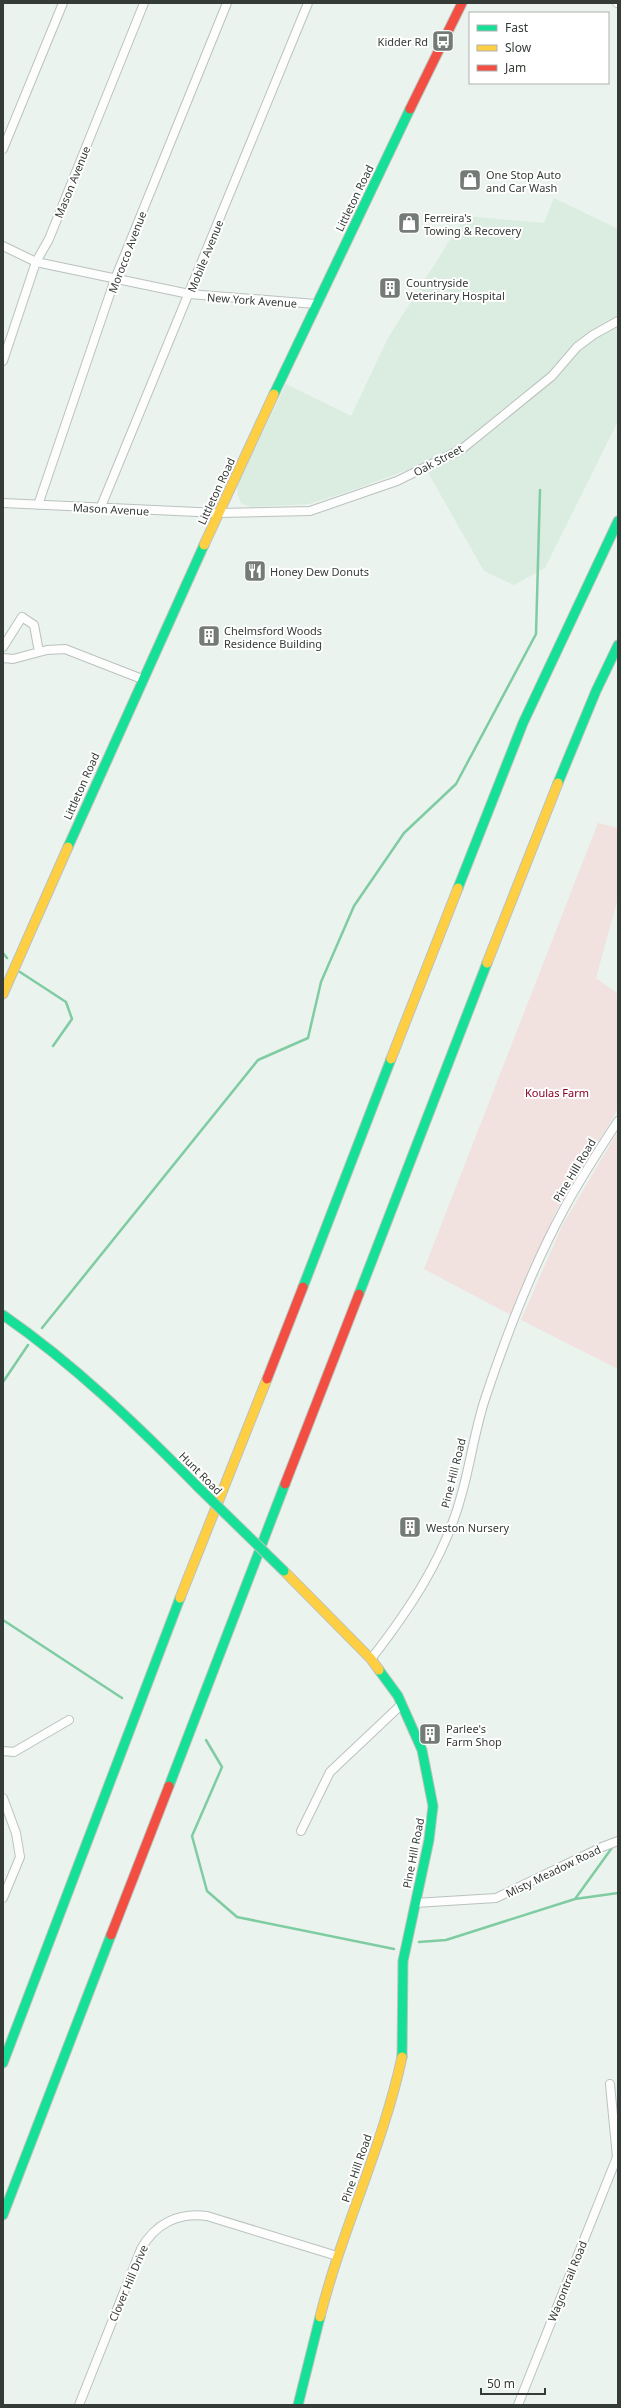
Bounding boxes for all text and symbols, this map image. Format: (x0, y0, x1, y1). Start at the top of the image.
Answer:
legend (469, 12, 609, 84)
text: Fast (505, 19, 529, 36)
bus stop icon: Kidder Rd (430, 28, 456, 54)
place label: Kidder Rd (378, 34, 428, 49)
text: Slow (505, 39, 532, 56)
text: Jam (504, 59, 526, 76)
street label: Mason Avenue (51, 144, 93, 220)
street label: Littleton Road (331, 162, 377, 234)
shop icon: One Stop Auto and Car Wash (457, 167, 483, 193)
place label: One Stop Auto and Car Wash (486, 167, 562, 195)
street label: Morocco Avenue (105, 209, 149, 295)
shop icon: Ferreira's Towing & Recovery (396, 210, 422, 236)
place label: Ferreira's Towing & Recovery (424, 210, 522, 238)
street label: Mobile Avenue (184, 218, 226, 294)
building icon: Countryside Veterinary Hospital (377, 275, 403, 301)
place label: Countryside Veterinary Hospital (406, 275, 505, 303)
street label: New York Avenue (207, 289, 297, 311)
street label: Oak Street (411, 441, 465, 479)
street label: Littleton Road (194, 455, 238, 527)
street label: Mason Avenue (72, 500, 150, 518)
restaurant icon: Honey Dew Donuts (242, 558, 268, 584)
place label: Honey Dew Donuts (270, 564, 369, 579)
building icon: Chelmsford Woods Residence Building (196, 623, 222, 649)
place label: Chelmsford Woods Residence Building (224, 623, 322, 651)
street label: Littleton Road (59, 750, 103, 822)
park label: Koulas Farm (525, 1085, 589, 1100)
street label: Pine Hill Road (549, 1136, 599, 1204)
street label: Pine Hill Road (437, 1437, 469, 1509)
street label: Hunt Road (176, 1448, 226, 1498)
building icon: Weston Nursery (397, 1514, 423, 1540)
place label: Weston Nursery (426, 1520, 509, 1535)
building icon: Parlee's Farm Shop (417, 1721, 443, 1747)
place label: Parlee's Farm Shop (446, 1721, 502, 1749)
street label: Pine Hill Road (399, 1817, 427, 1889)
street label: Misty Meadow Road (503, 1841, 603, 1901)
street label: Pine Hill Road (337, 2132, 375, 2204)
street label: Wagontrail Road (544, 2238, 590, 2324)
street label: Clover Hill Drive (105, 2242, 151, 2324)
scale bar (481, 2370, 545, 2396)
text: 50 m (487, 2375, 515, 2392)

